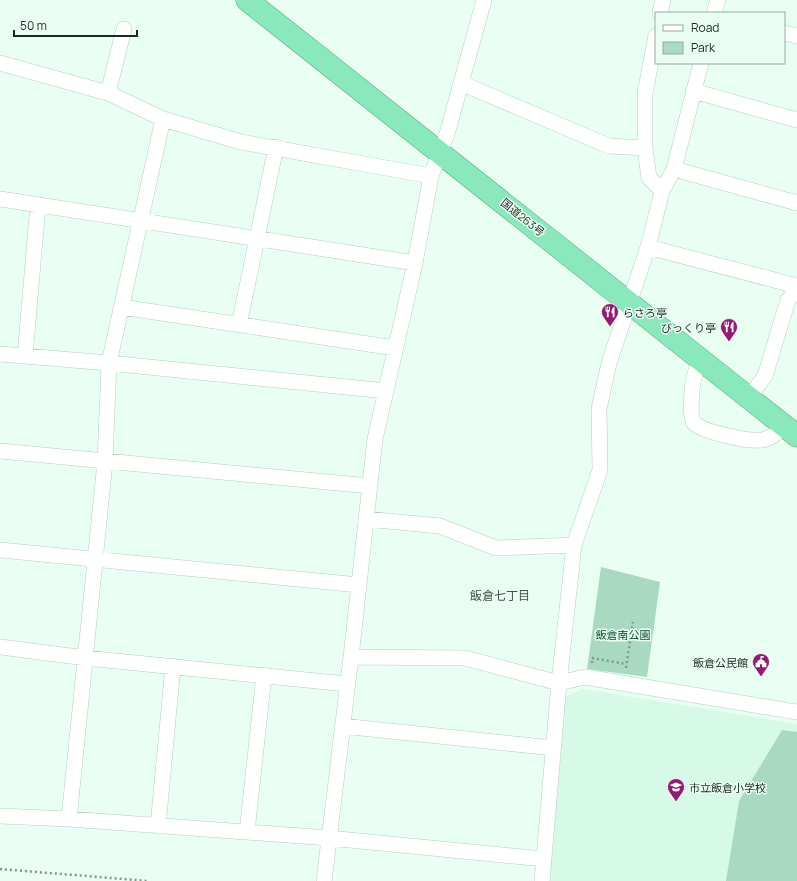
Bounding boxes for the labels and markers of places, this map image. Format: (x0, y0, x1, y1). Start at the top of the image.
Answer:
restaurant icon: らさろ亭 (600, 302, 620, 327)
place label: らさろ亭 (623, 305, 667, 320)
restaurant icon: びっくり亭 (719, 317, 739, 342)
place label: びっくり亭 (661, 320, 716, 335)
public building icon: 飯倉公民館 (751, 652, 771, 677)
place label: 飯倉公民館 (693, 655, 748, 670)
school or university icon: 市立飯倉小学校 (666, 777, 686, 802)
place label: 市立飯倉小学校 (689, 780, 766, 795)

